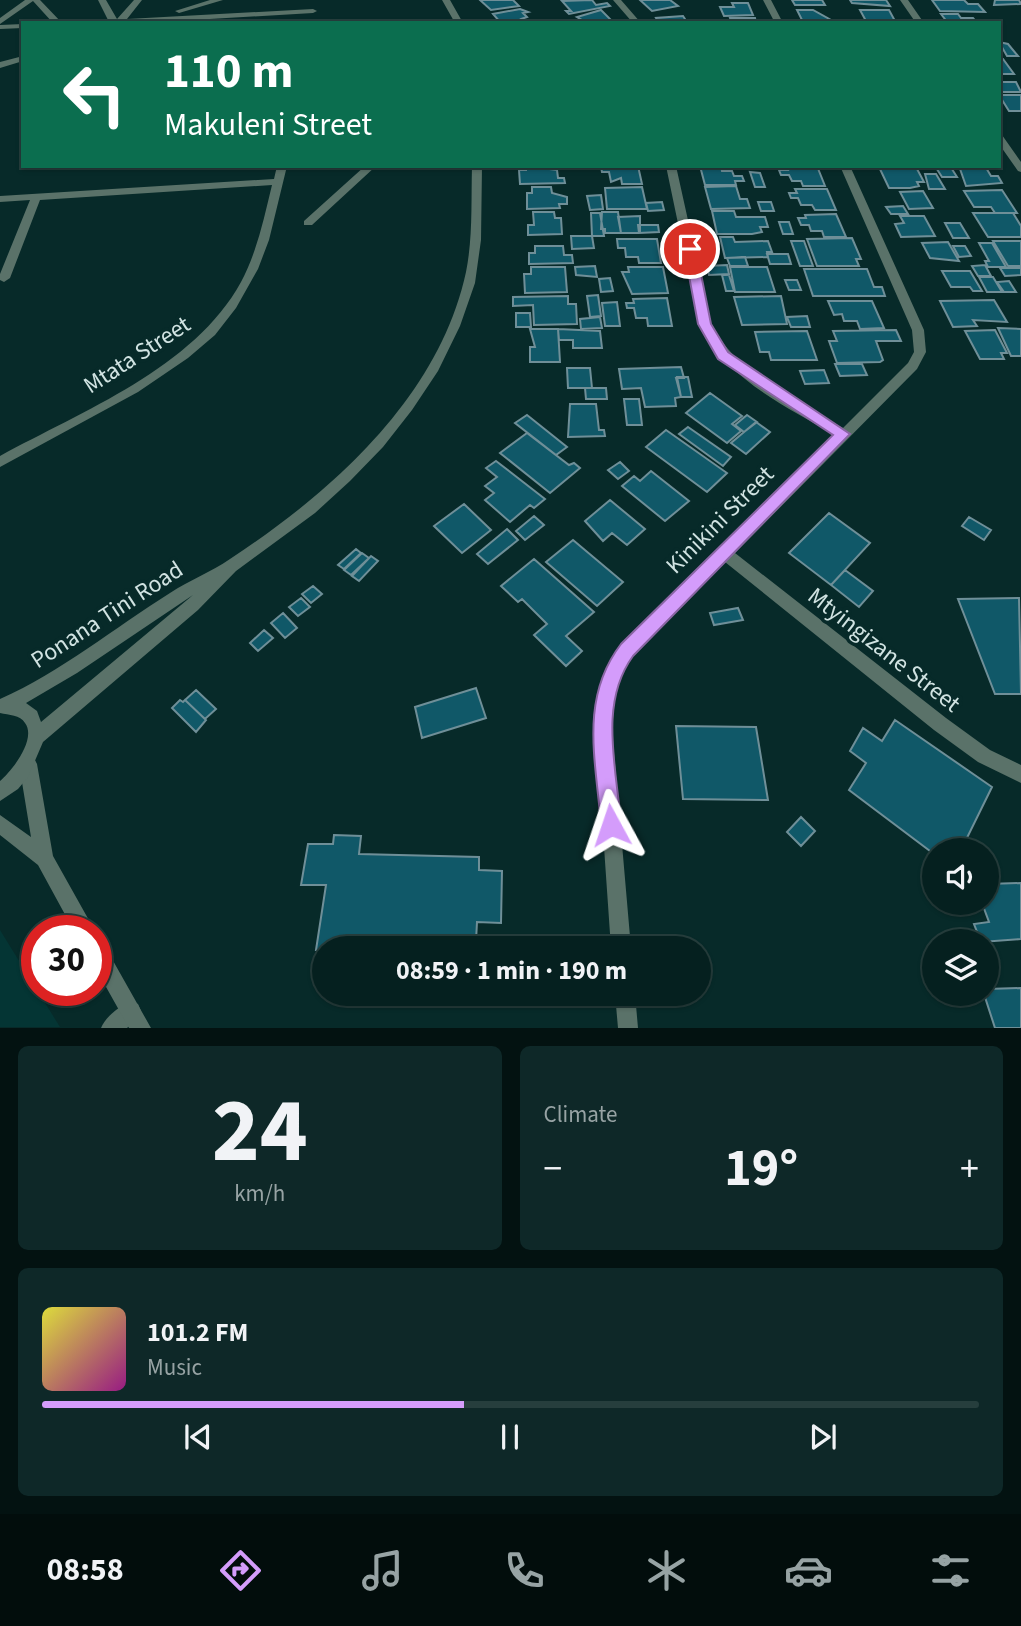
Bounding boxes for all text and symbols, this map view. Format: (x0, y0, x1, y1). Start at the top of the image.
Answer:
text: 110 m (164, 37, 293, 107)
icon: left (49, 49, 140, 140)
text: Makuleni Street (164, 102, 372, 148)
pin (660, 219, 720, 279)
icon: arrive (671, 230, 709, 268)
street label: Mtata Street (77, 307, 197, 403)
street label: Kinikini Street (658, 458, 782, 582)
street label: Ponana Tini Road (24, 553, 190, 677)
street label: Mtyingizane Street (800, 579, 968, 721)
position arrow (574, 788, 648, 862)
map controls (922, 838, 999, 1006)
button: sound (922, 838, 999, 915)
speed limit sign: 30 (21, 915, 112, 1006)
button: layers (922, 929, 999, 1006)
text: 08:59 · 1 min · 190 m (396, 952, 627, 989)
text: 24 (212, 1067, 308, 1196)
text: Climate (544, 1098, 617, 1131)
text: 19° (724, 1132, 798, 1206)
text: − (544, 1142, 562, 1196)
text: + (960, 1142, 979, 1196)
text: km/h (234, 1177, 285, 1210)
text: 101.2 FM (147, 1314, 248, 1351)
text: Music (147, 1351, 202, 1384)
icon: previous (179, 1418, 217, 1456)
icon: pause (491, 1418, 529, 1456)
icon: next (804, 1418, 842, 1456)
icon: directions (216, 1546, 265, 1595)
icon: music (358, 1546, 407, 1595)
icon: phone (500, 1546, 549, 1595)
icon: climate (642, 1546, 691, 1595)
icon: car (784, 1546, 833, 1595)
icon: filters (926, 1546, 975, 1595)
text: 08:58 (46, 1547, 124, 1593)

